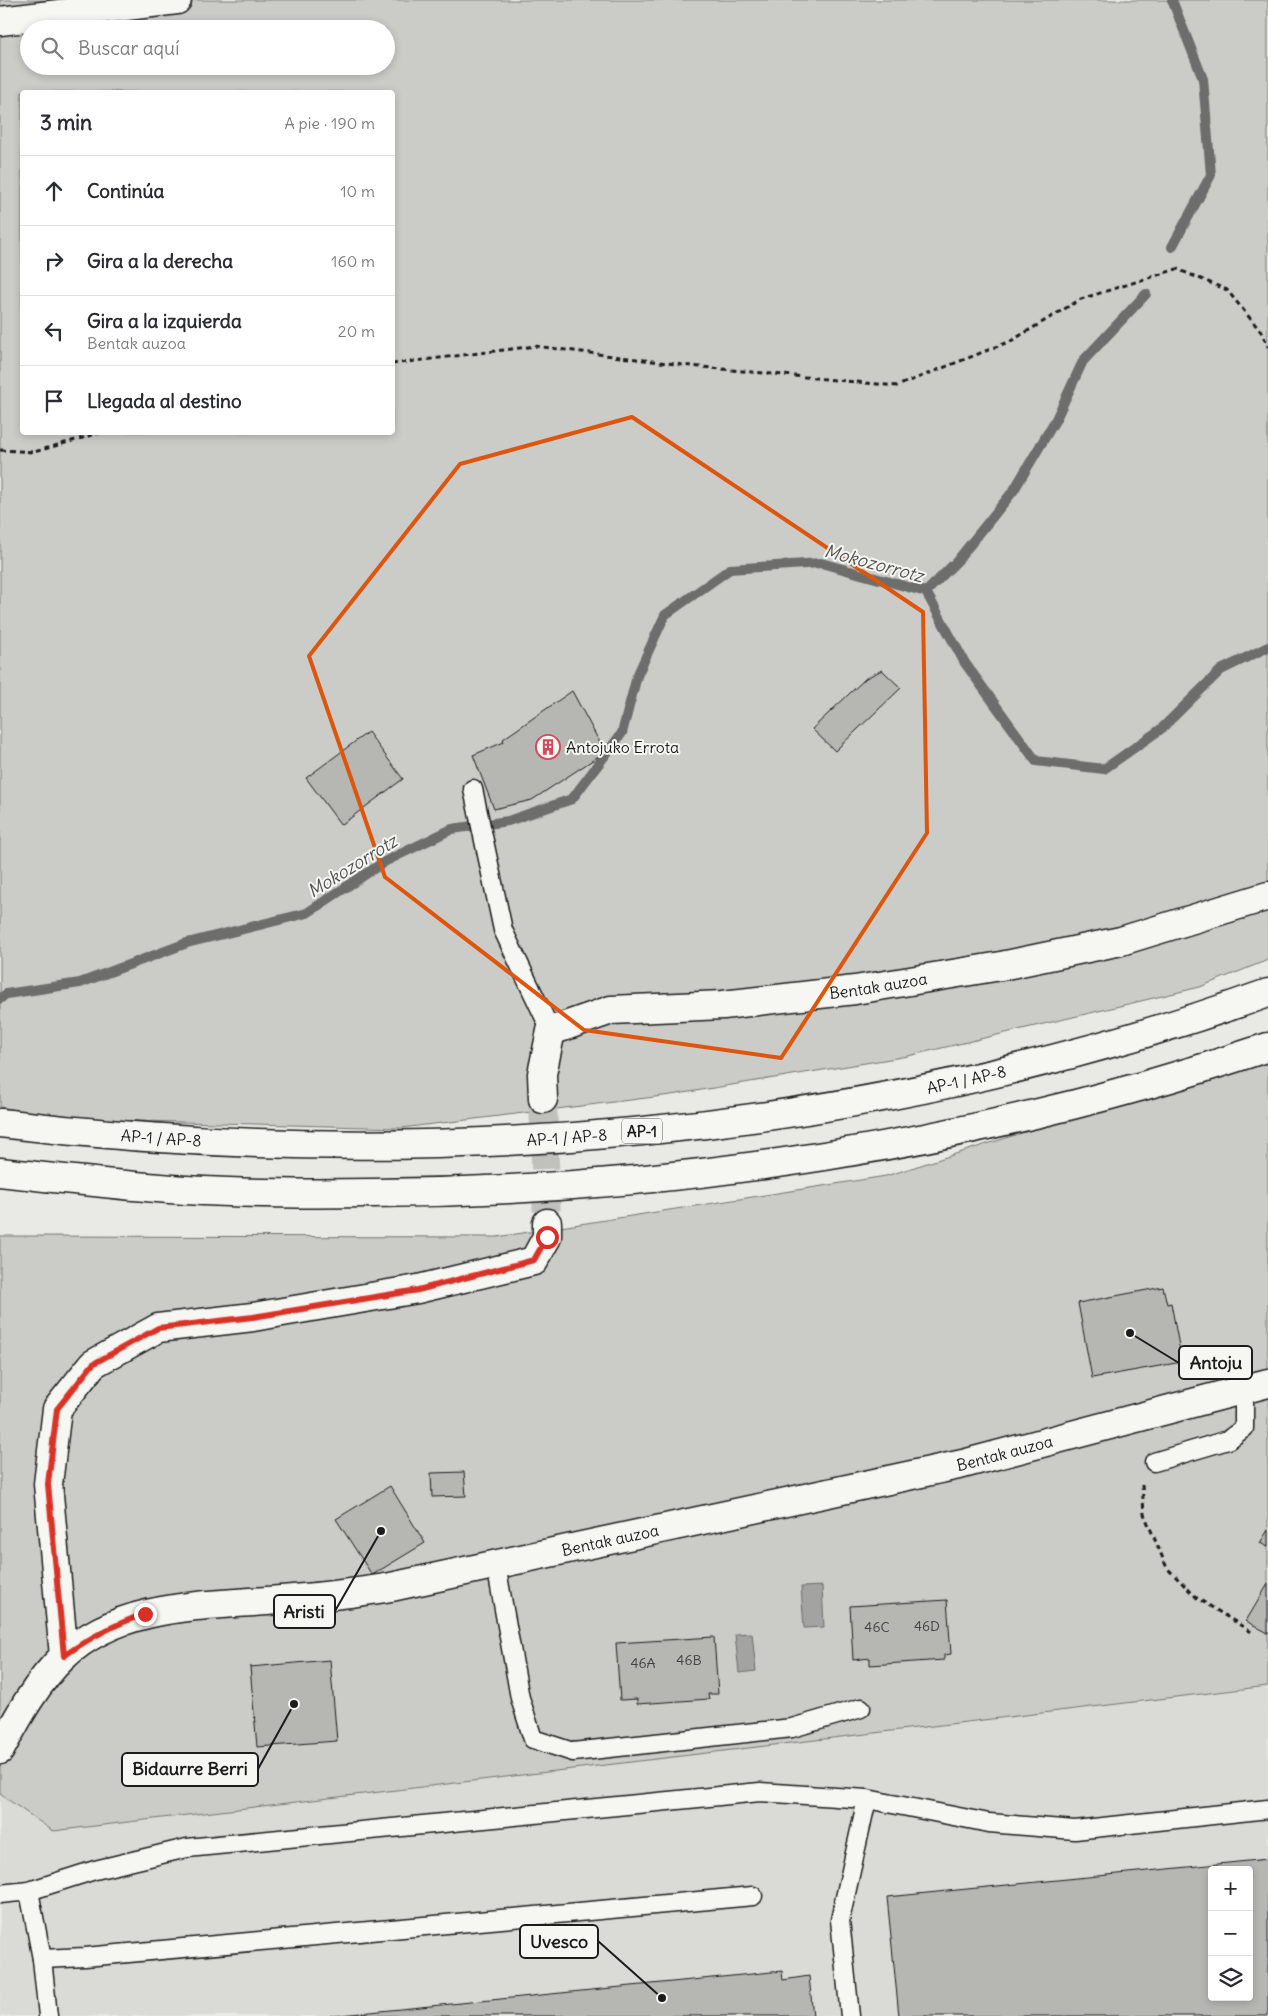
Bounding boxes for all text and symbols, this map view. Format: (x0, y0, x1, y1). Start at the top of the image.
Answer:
search box (20, 20, 395, 75)
icon: search (38, 34, 66, 62)
text: Buscar aquí (78, 36, 179, 60)
text: 3 min (40, 109, 92, 136)
text: A pie · 190 m (285, 113, 375, 133)
icon: ahead (40, 177, 68, 205)
text: Continúa (87, 179, 164, 203)
text: 10 m (340, 181, 375, 201)
icon: right (40, 247, 68, 275)
text: Gira a la derecha (87, 249, 233, 273)
text: 160 m (331, 251, 375, 271)
text: Gira a la izquierda (87, 309, 242, 333)
icon: left (40, 317, 68, 345)
text: 20 m (338, 321, 375, 341)
text: Bentak auzoa (87, 333, 186, 353)
icon: arrive (40, 387, 68, 415)
text: Llegada al destino (87, 389, 242, 413)
water label: Mokozorrotz (822, 539, 928, 588)
building icon: Antojuko Errota (535, 734, 561, 760)
place label: Antojuko Errota (566, 737, 679, 757)
water label: Mokozorrotz (303, 828, 403, 903)
street label: Bentak auzoa (828, 968, 929, 1003)
street label: AP-1 / AP-8 (925, 1061, 1008, 1098)
road number: AP-1 (622, 1118, 662, 1144)
street label: AP-1 / AP-8 (526, 1124, 608, 1150)
street label: AP-1 / AP-8 (120, 1125, 202, 1150)
route start (536, 1226, 559, 1249)
callout: Antoju (1179, 1346, 1252, 1379)
text: Antoju (1190, 1351, 1243, 1374)
street label: Bentak auzoa (955, 1431, 1055, 1475)
street label: Bentak auzoa (560, 1520, 660, 1560)
callout: Aristi (274, 1595, 335, 1628)
text: Aristi (283, 1600, 325, 1623)
route end (134, 1603, 157, 1626)
house number: 46D (914, 1617, 940, 1635)
house number: 46C (864, 1618, 890, 1636)
house number: 46B (676, 1651, 702, 1669)
house number: 46A (630, 1654, 656, 1672)
callout: Bidaurre Berri (122, 1753, 258, 1786)
text: Bidaurre Berri (132, 1757, 248, 1780)
map controls (1208, 1866, 1253, 2001)
button: + (1208, 1866, 1253, 1911)
button: − (1208, 1911, 1253, 1956)
callout: Uvesco (520, 1925, 598, 1958)
text: Uvesco (530, 1930, 588, 1953)
button: layers (1208, 1956, 1253, 2001)

